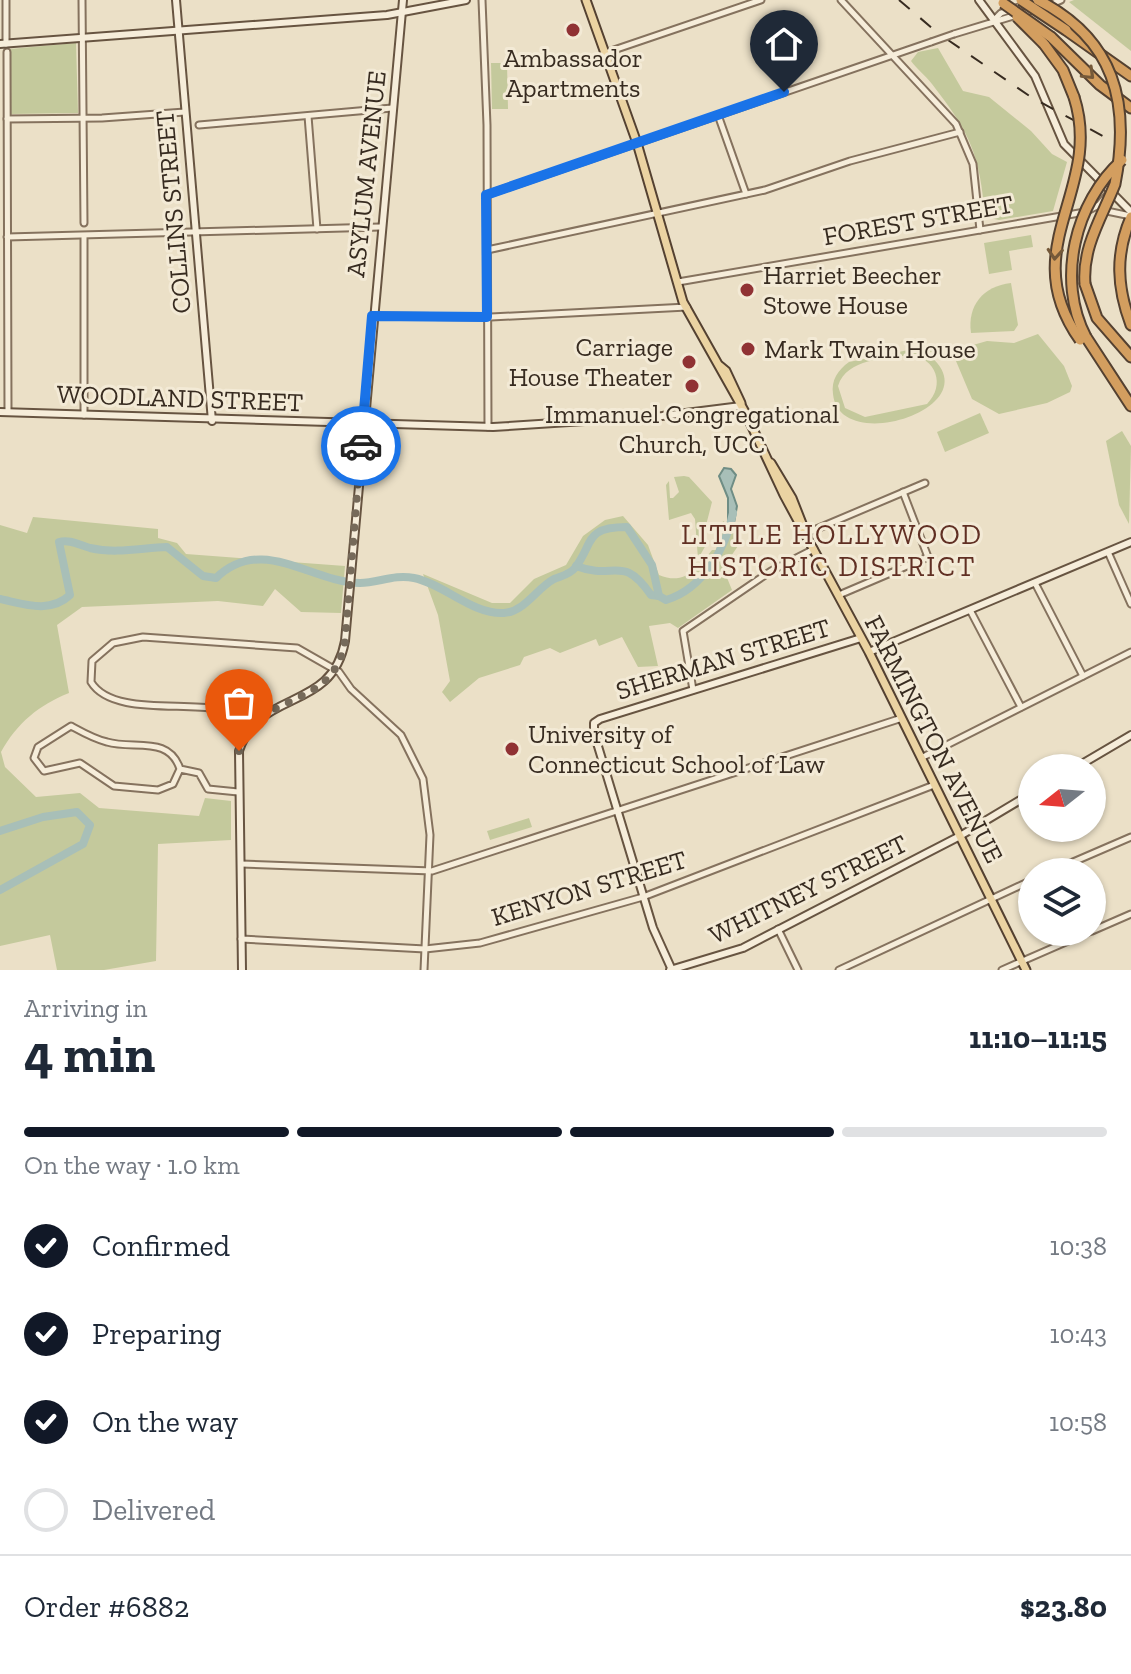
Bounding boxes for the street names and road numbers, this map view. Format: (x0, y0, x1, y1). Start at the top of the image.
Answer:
street label: ASYLUM AVENUE (339, 69, 393, 279)
street label: COLLINS STREET (148, 109, 198, 315)
street label: FOREST STREET (820, 188, 1016, 252)
street label: WOODLAND STREET (56, 378, 304, 418)
street label: FARMINGTON AVENUE (858, 610, 1010, 868)
street label: SHERMAN STREET (612, 611, 834, 707)
street label: WHITNEY STREET (704, 827, 912, 951)
street label: KENYON STREET (487, 843, 691, 933)

